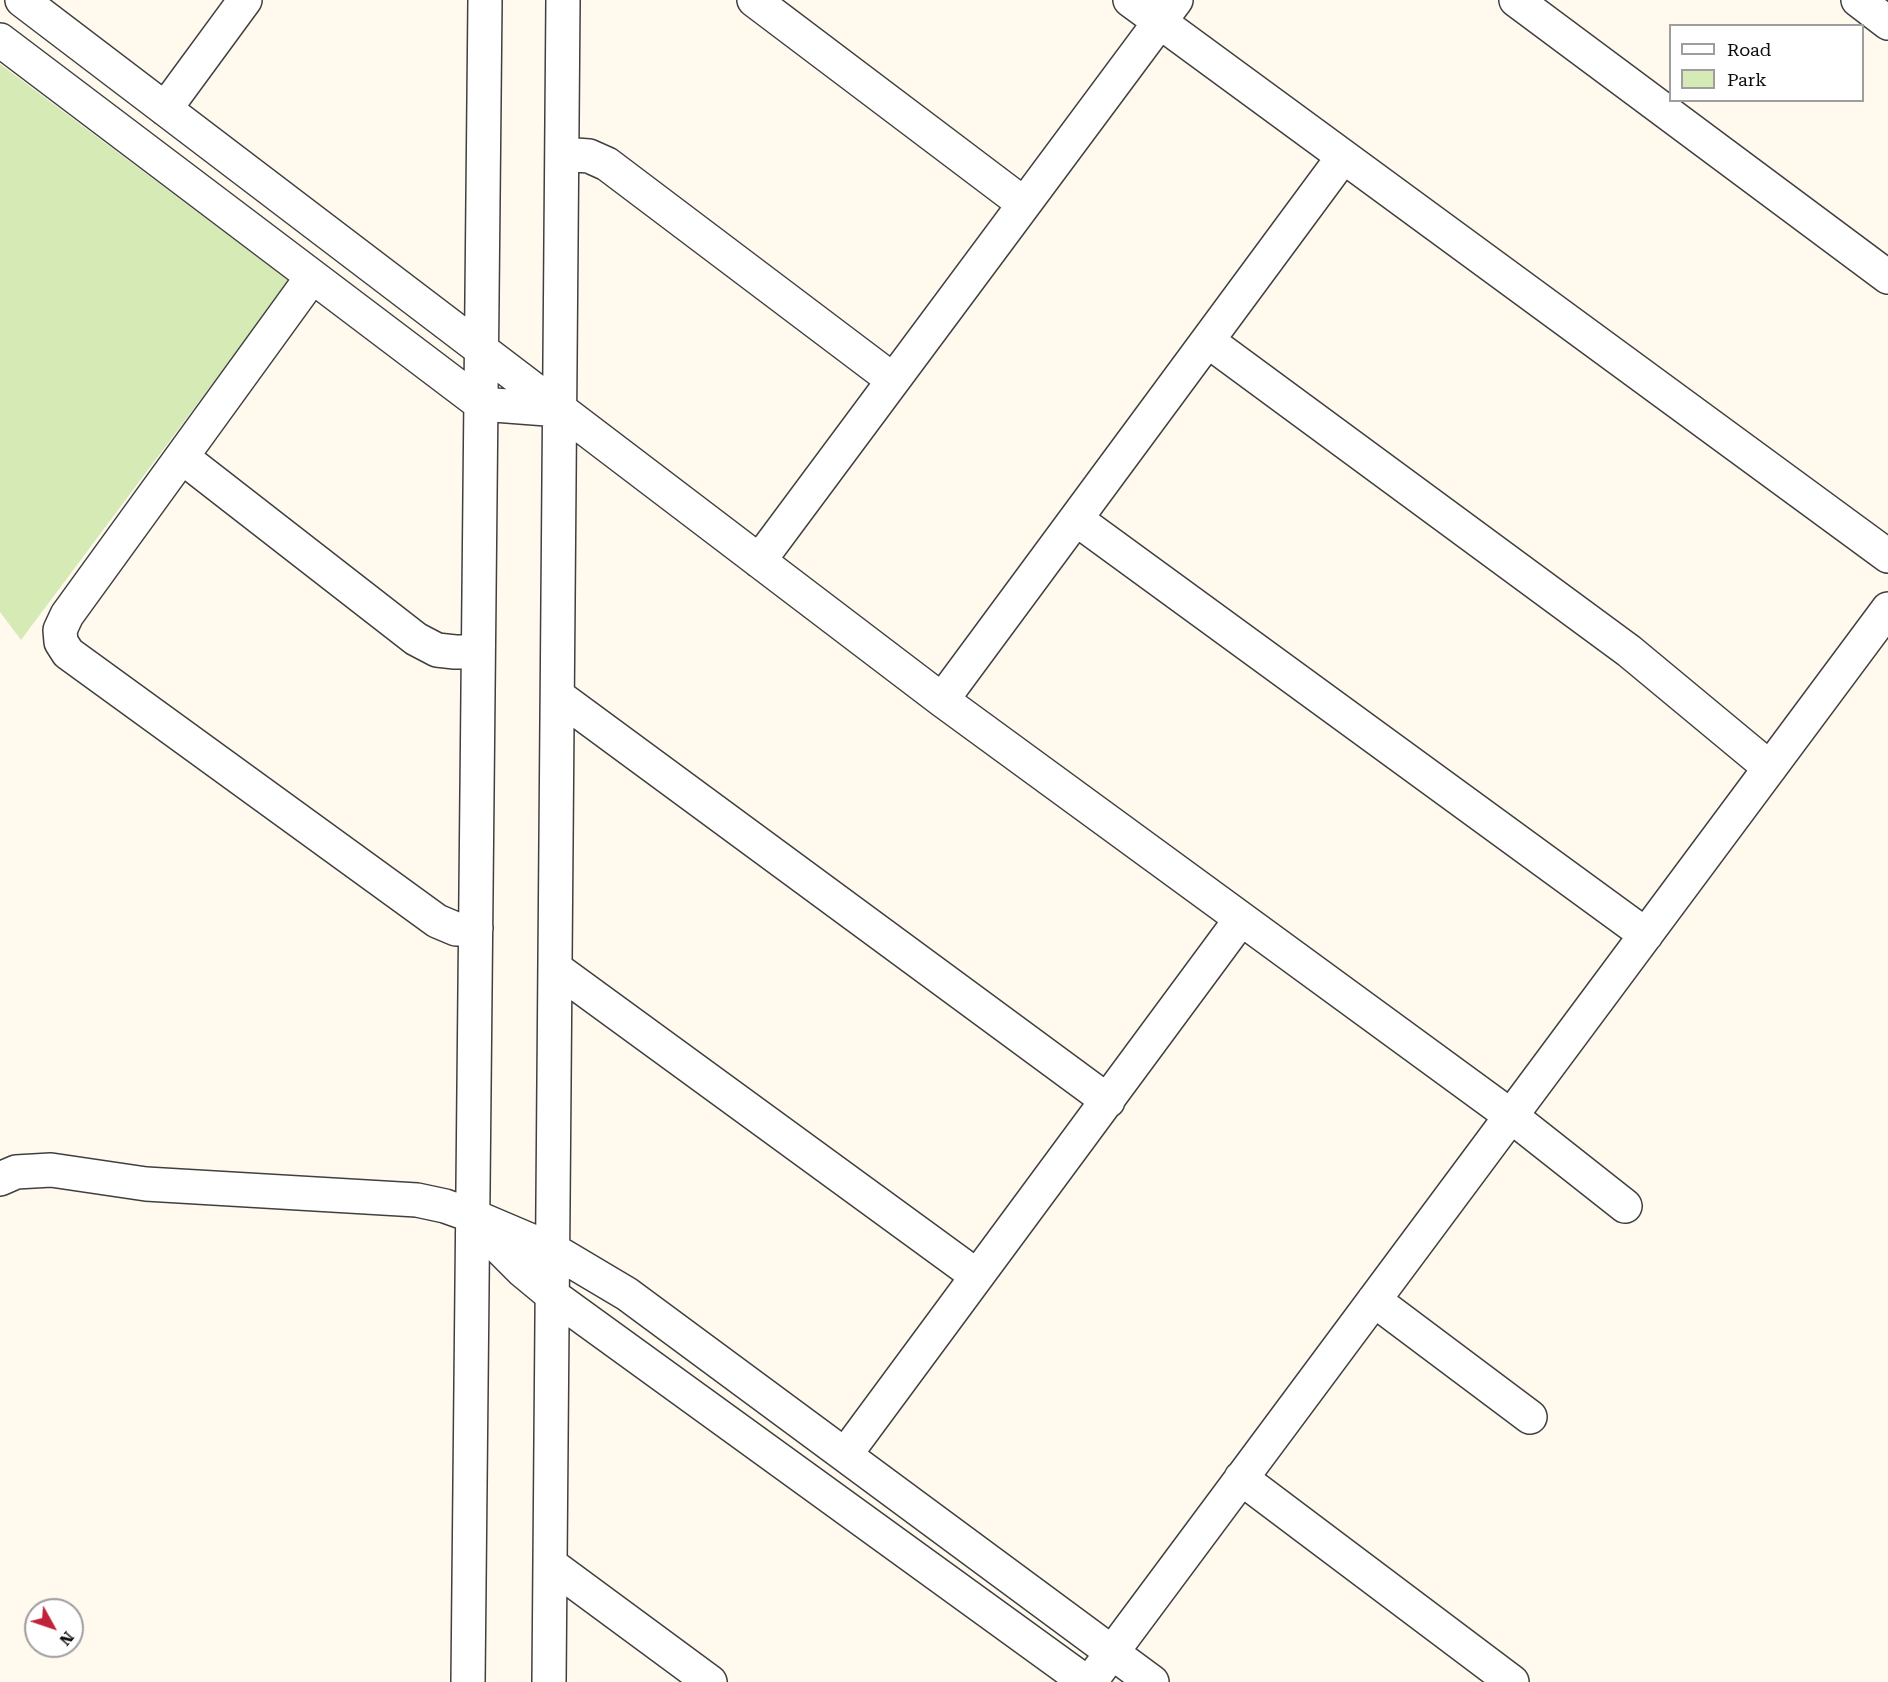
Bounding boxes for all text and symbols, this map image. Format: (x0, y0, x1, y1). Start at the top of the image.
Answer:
legend (1669, 24, 1864, 102)
text: Road (1727, 39, 1771, 60)
text: Park (1727, 69, 1767, 90)
north arrow (24, 1598, 84, 1658)
text: N (55, 1628, 78, 1649)

